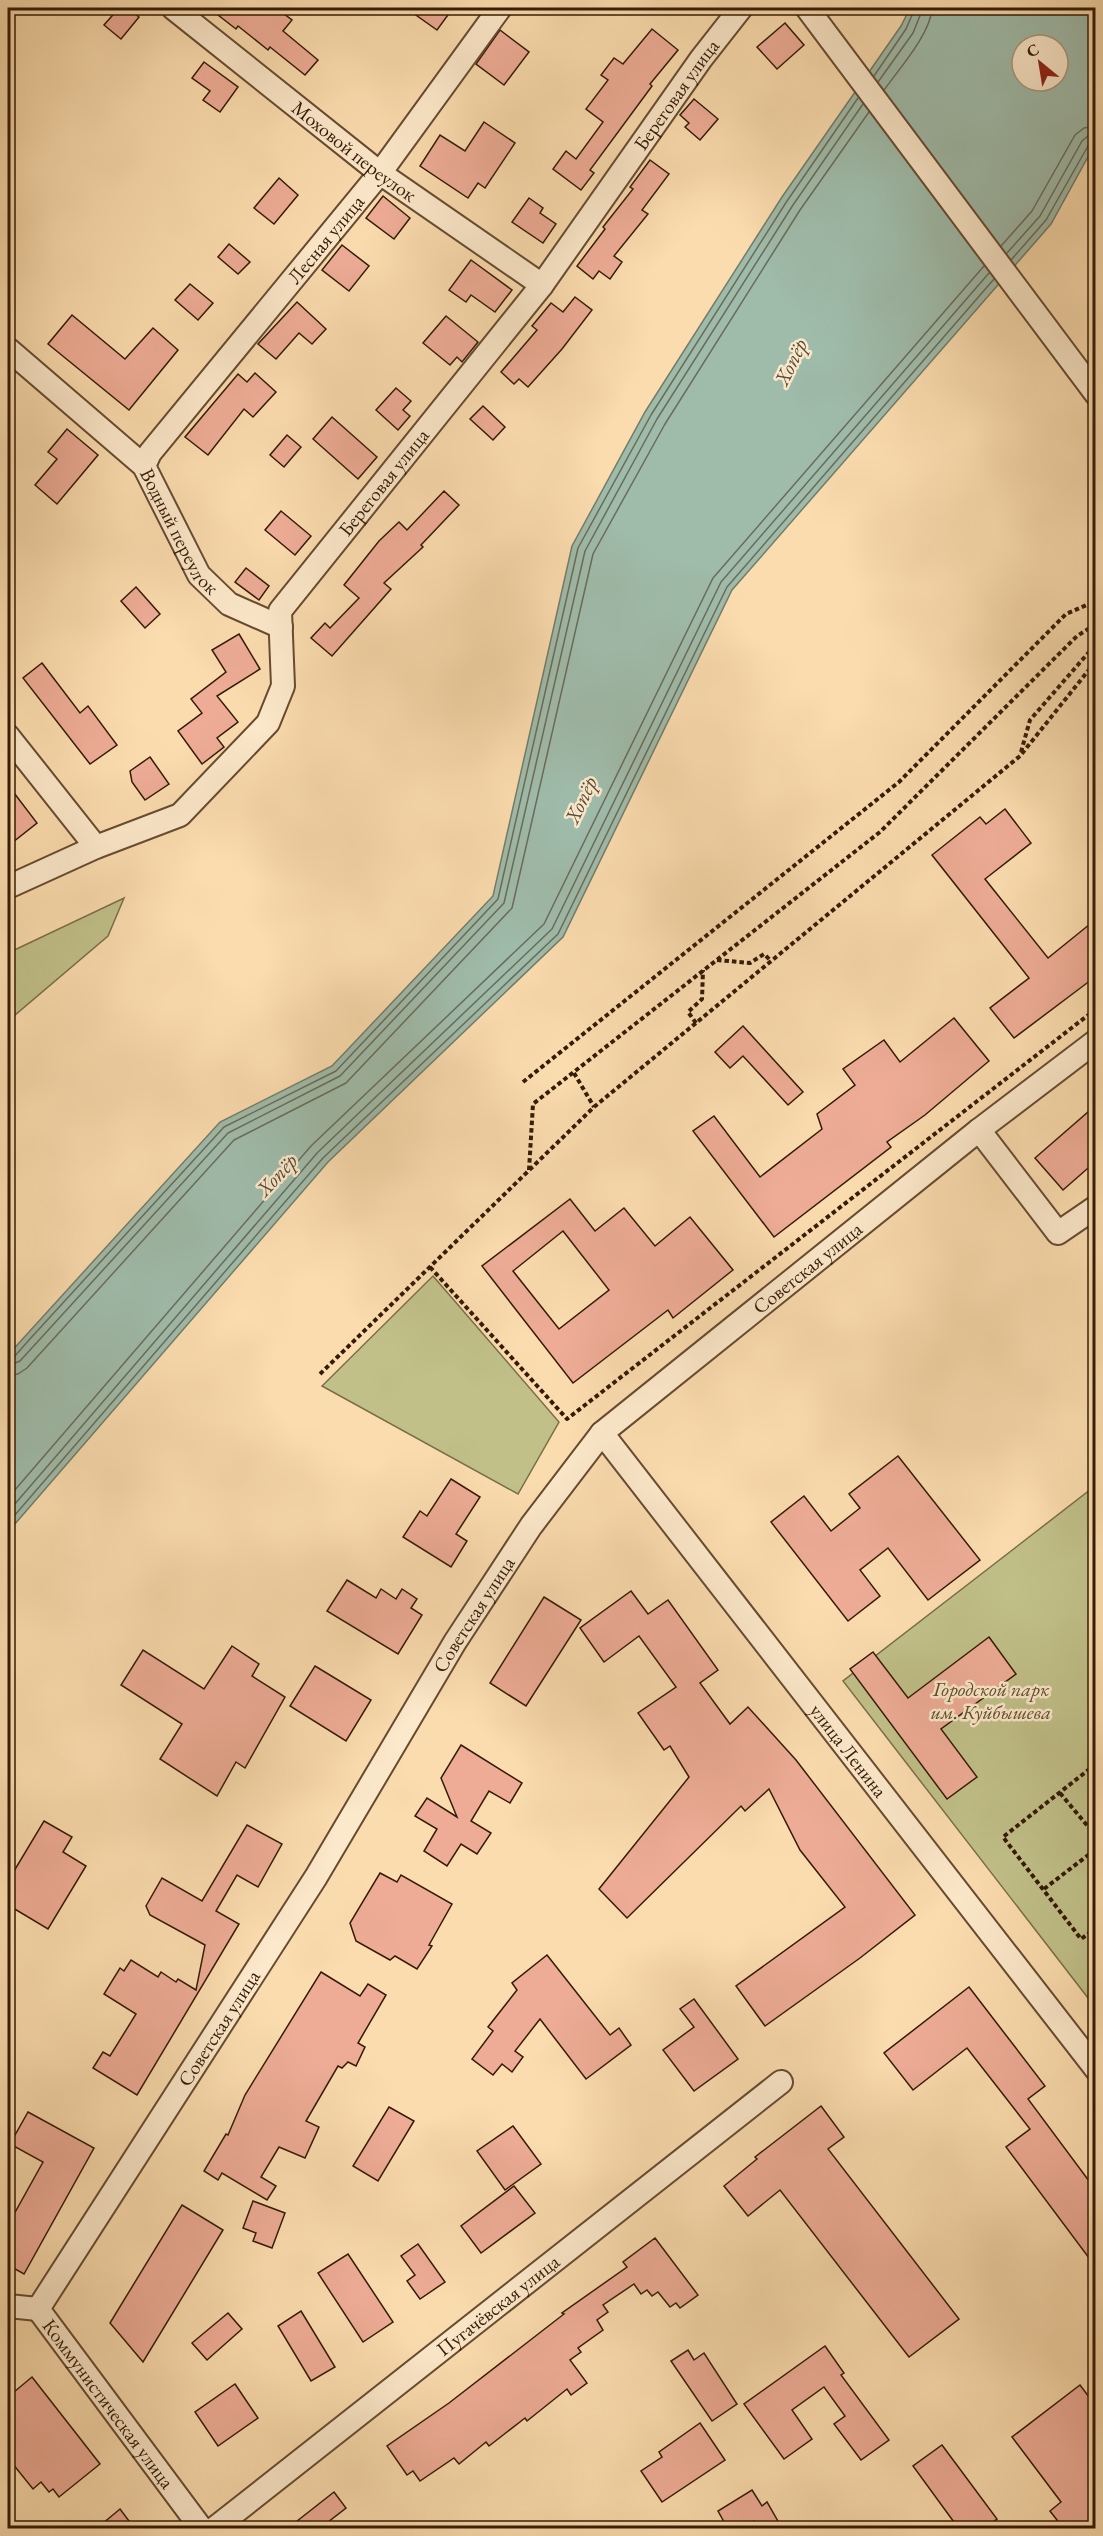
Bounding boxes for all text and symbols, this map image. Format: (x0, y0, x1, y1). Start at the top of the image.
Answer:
north arrow (1010, 33, 1070, 93)
street label: Береговая улица (628, 34, 725, 156)
text: С (1023, 39, 1043, 62)
street label: Моховой переулок (286, 95, 422, 208)
street label: Лесная улица (281, 189, 370, 289)
water label: Хопёр (767, 333, 814, 391)
street label: Береговая улица (332, 423, 435, 541)
street label: Водный переулок (134, 464, 225, 601)
water label: Хопёр (557, 771, 603, 829)
water label: Хопёр (249, 1147, 304, 1203)
street label: Советская улица (747, 1216, 868, 1320)
street label: Советская улица (427, 1551, 521, 1677)
park label: Городской парк им. Куйбышева (931, 1676, 1051, 1725)
street label: улица Ленина (804, 1698, 893, 1803)
street label: Советская улица (172, 1965, 266, 2091)
street label: Пугачёвская улица (431, 2249, 565, 2362)
street label: Коммунистическая улица (37, 2313, 180, 2494)

